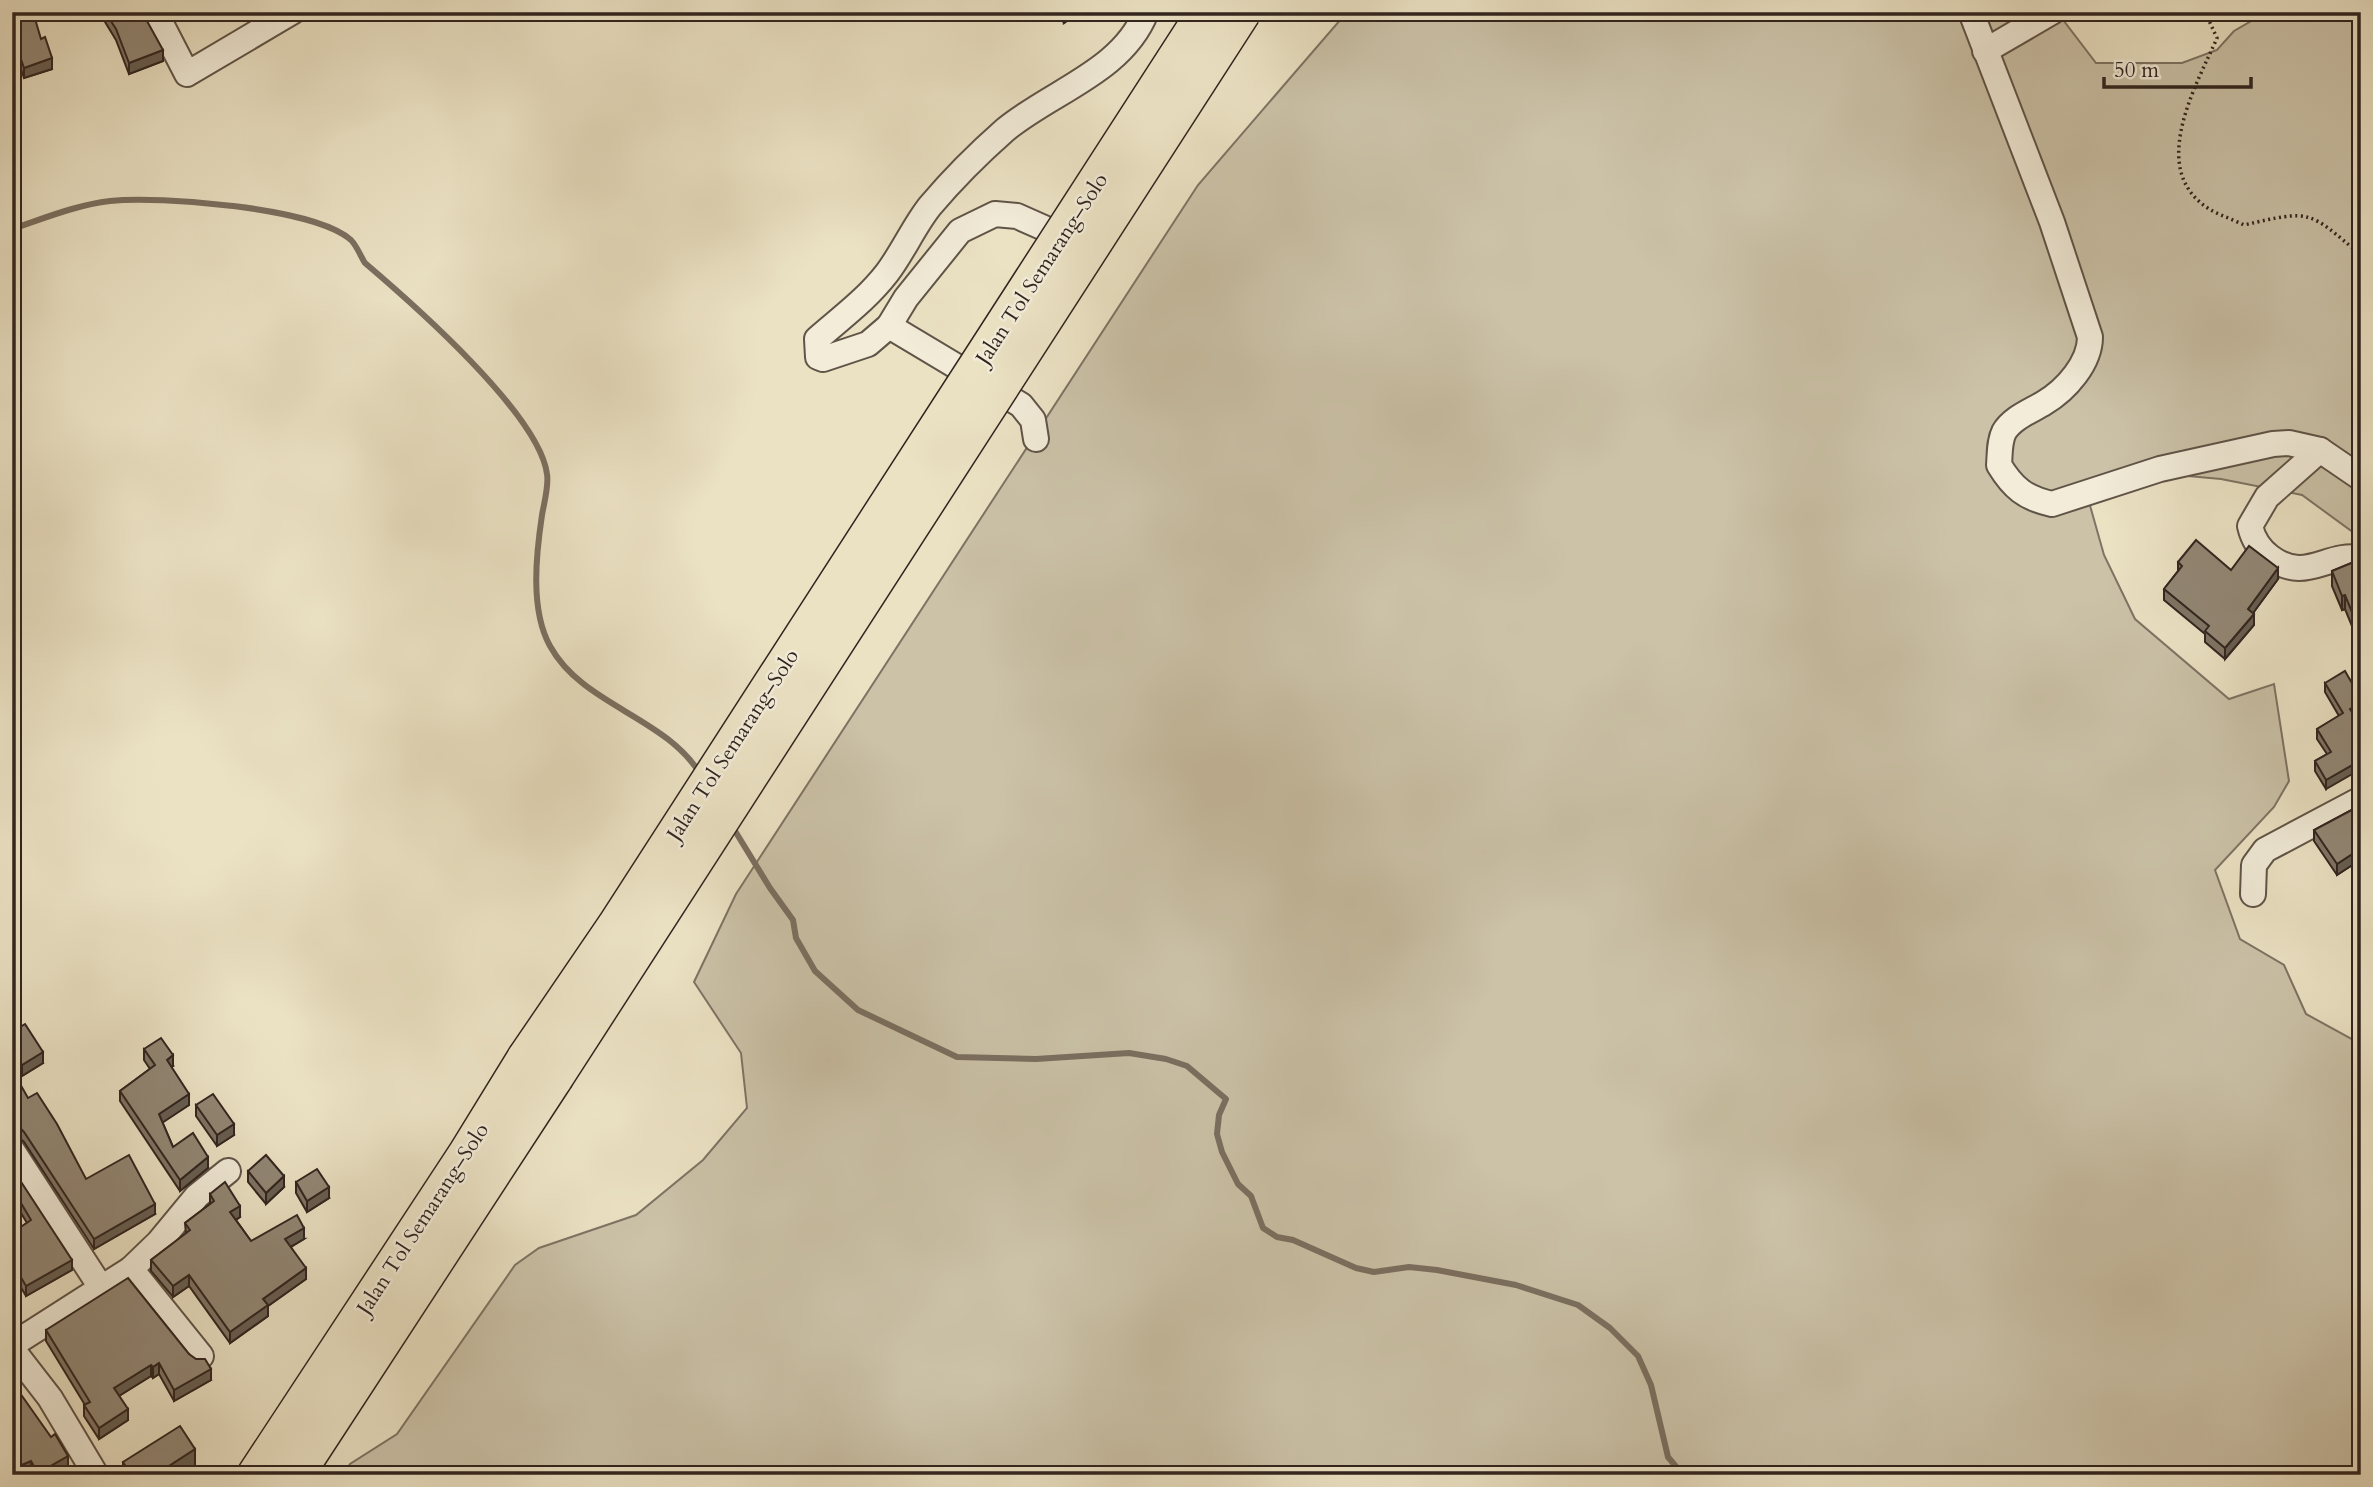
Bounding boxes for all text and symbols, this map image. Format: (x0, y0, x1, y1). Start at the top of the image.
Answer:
scale bar (2104, 46, 2250, 90)
text: 50 m (2114, 56, 2159, 85)
street label: Jalan Tol Semarang–Solo (967, 167, 1115, 373)
street label: Jalan Tol Semarang–Solo (658, 643, 806, 849)
street label: Jalan Tol Semarang–Solo (348, 1117, 496, 1323)

